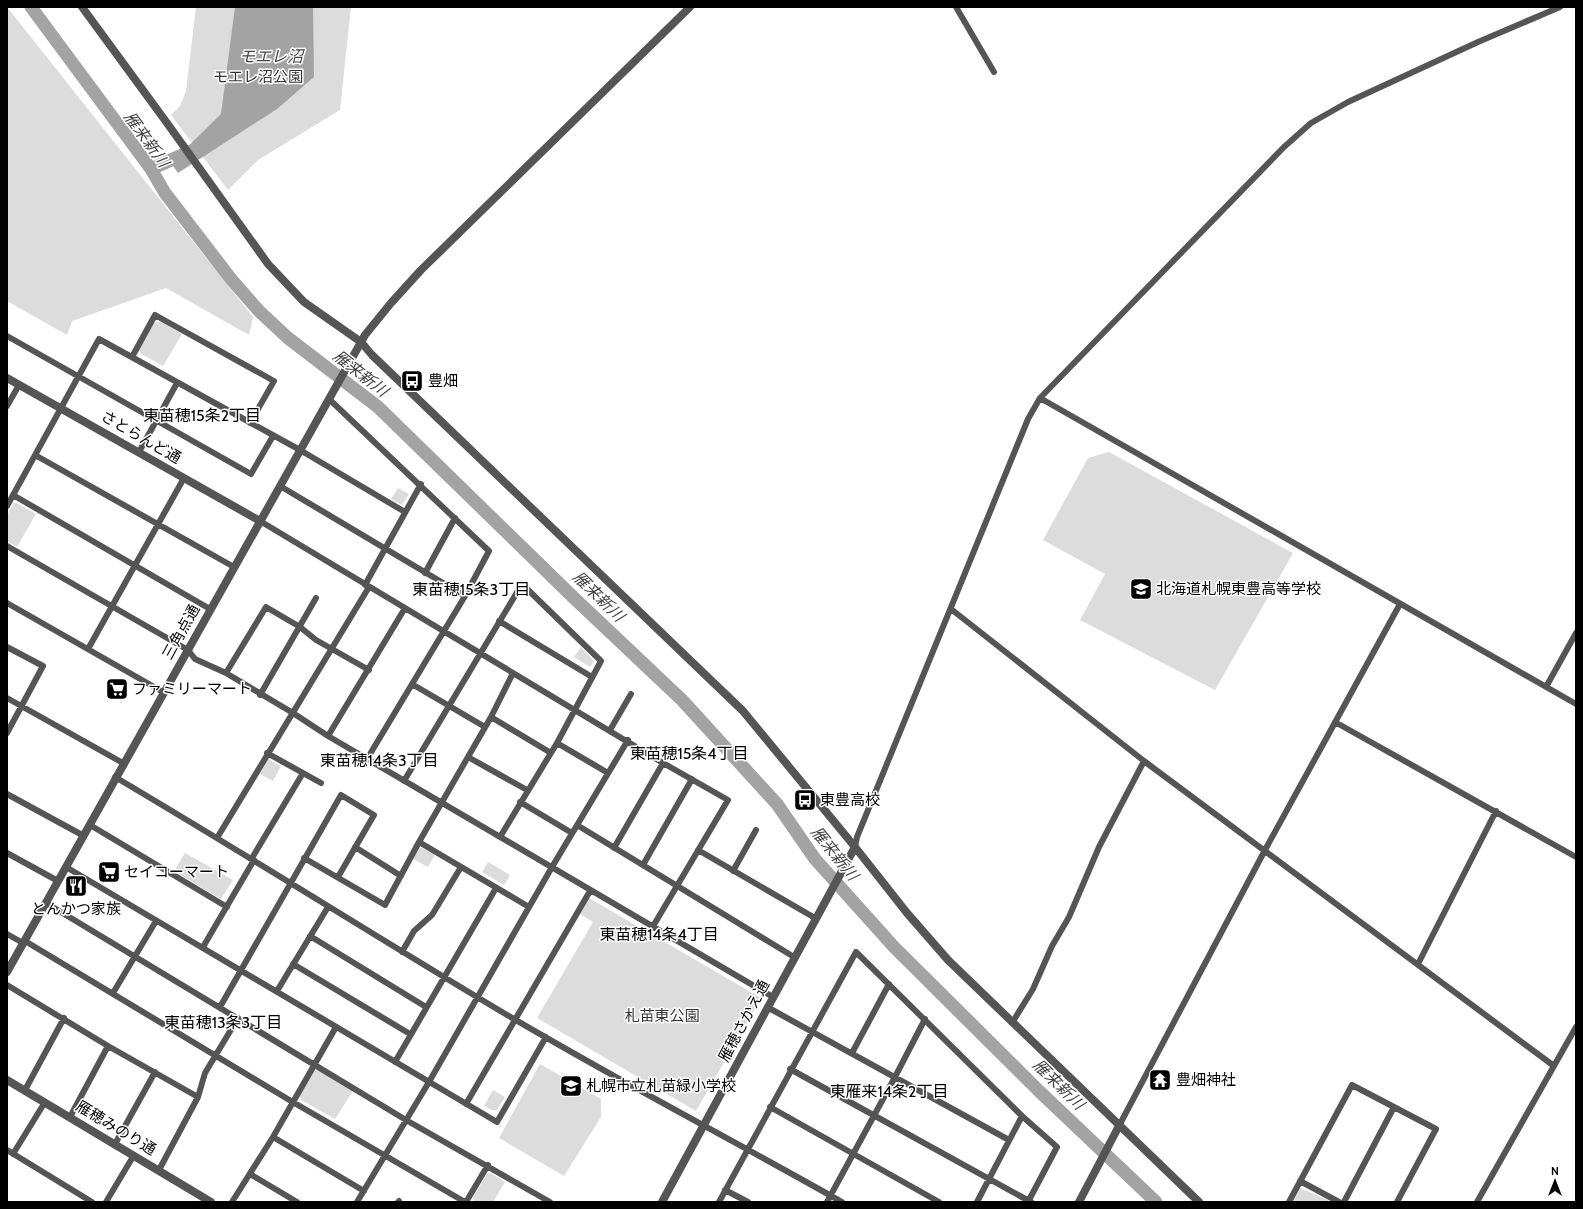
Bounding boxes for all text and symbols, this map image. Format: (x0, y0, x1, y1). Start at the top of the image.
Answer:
water label: モエレ沼 (239, 47, 305, 66)
park label: モエレ沼公園 (213, 68, 303, 86)
water label: 雁来新川 (120, 108, 174, 172)
water label: 雁来新川 (330, 346, 393, 402)
bus stop icon: 豊畑 (399, 368, 425, 394)
place label: 豊畑 (428, 372, 458, 390)
district label: 東苗穂15条2丁目 (143, 406, 261, 425)
street label: さとらんど通 (98, 407, 184, 467)
water label: 雁来新川 (569, 567, 630, 627)
school or university icon: 北海道札幌東豊高等学校 (1128, 576, 1154, 602)
district label: 東苗穂15条3丁目 (412, 580, 530, 599)
place label: 北海道札幌東豊高等学校 (1156, 580, 1321, 598)
street label: 三角点通 (159, 601, 203, 663)
supermarket icon: ファミリーマート (104, 676, 130, 702)
place label: ファミリーマート (132, 680, 252, 698)
district label: 東苗穂15条4丁目 (629, 744, 749, 763)
district label: 東苗穂14条3丁目 (319, 751, 439, 770)
bus stop icon: 東豊高校 (792, 787, 818, 813)
place label: 東豊高校 (820, 791, 880, 809)
water label: 雁来新川 (807, 822, 863, 886)
supermarket icon: セイコーマート (96, 859, 122, 885)
place label: セイコーマート (124, 863, 229, 881)
restaurant icon: とんかつ家族 (63, 873, 89, 899)
place label: とんかつ家族 (31, 900, 121, 918)
district label: 東苗穂14条4丁目 (599, 925, 719, 944)
street label: 雁穂さかえ通 (715, 977, 773, 1065)
park label: 札苗東公園 (624, 1007, 700, 1025)
district label: 東苗穂13条3丁目 (164, 1013, 282, 1032)
water label: 雁来新川 (1029, 1055, 1090, 1115)
temple icon: 豊畑神社 (1147, 1067, 1173, 1093)
place label: 豊畑神社 (1176, 1071, 1236, 1089)
school or university icon: 札幌市立札苗緑小学校 (558, 1073, 584, 1099)
place label: 札幌市立札苗緑小学校 (586, 1077, 736, 1095)
district label: 東雁来14条2丁目 (830, 1082, 948, 1101)
street label: 雁穂みのり通 (73, 1097, 159, 1159)
north arrow (1535, 1161, 1575, 1201)
text: N (1551, 1164, 1559, 1178)

